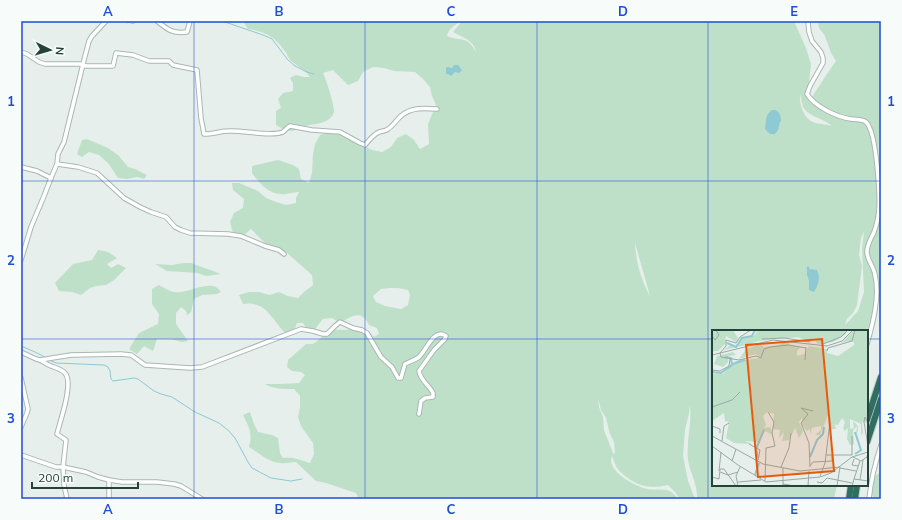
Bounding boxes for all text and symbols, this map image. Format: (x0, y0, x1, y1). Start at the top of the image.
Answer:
text: A (103, 3, 113, 19)
text: B (275, 3, 284, 19)
text: C (447, 3, 456, 19)
text: D (618, 3, 628, 19)
text: E (790, 3, 798, 19)
north arrow (30, 30, 70, 70)
text: N (53, 46, 67, 56)
text: 1 (7, 93, 15, 109)
text: 1 (887, 93, 895, 109)
text: 2 (7, 252, 15, 268)
text: 2 (887, 252, 895, 268)
inset map (712, 330, 868, 486)
text: 3 (7, 410, 15, 426)
text: 3 (887, 410, 895, 426)
scale bar (32, 464, 138, 490)
text: 200 m (38, 470, 73, 485)
text: A (103, 501, 113, 517)
text: B (275, 501, 284, 517)
text: C (447, 501, 456, 517)
text: D (618, 501, 628, 517)
text: E (790, 501, 798, 517)

